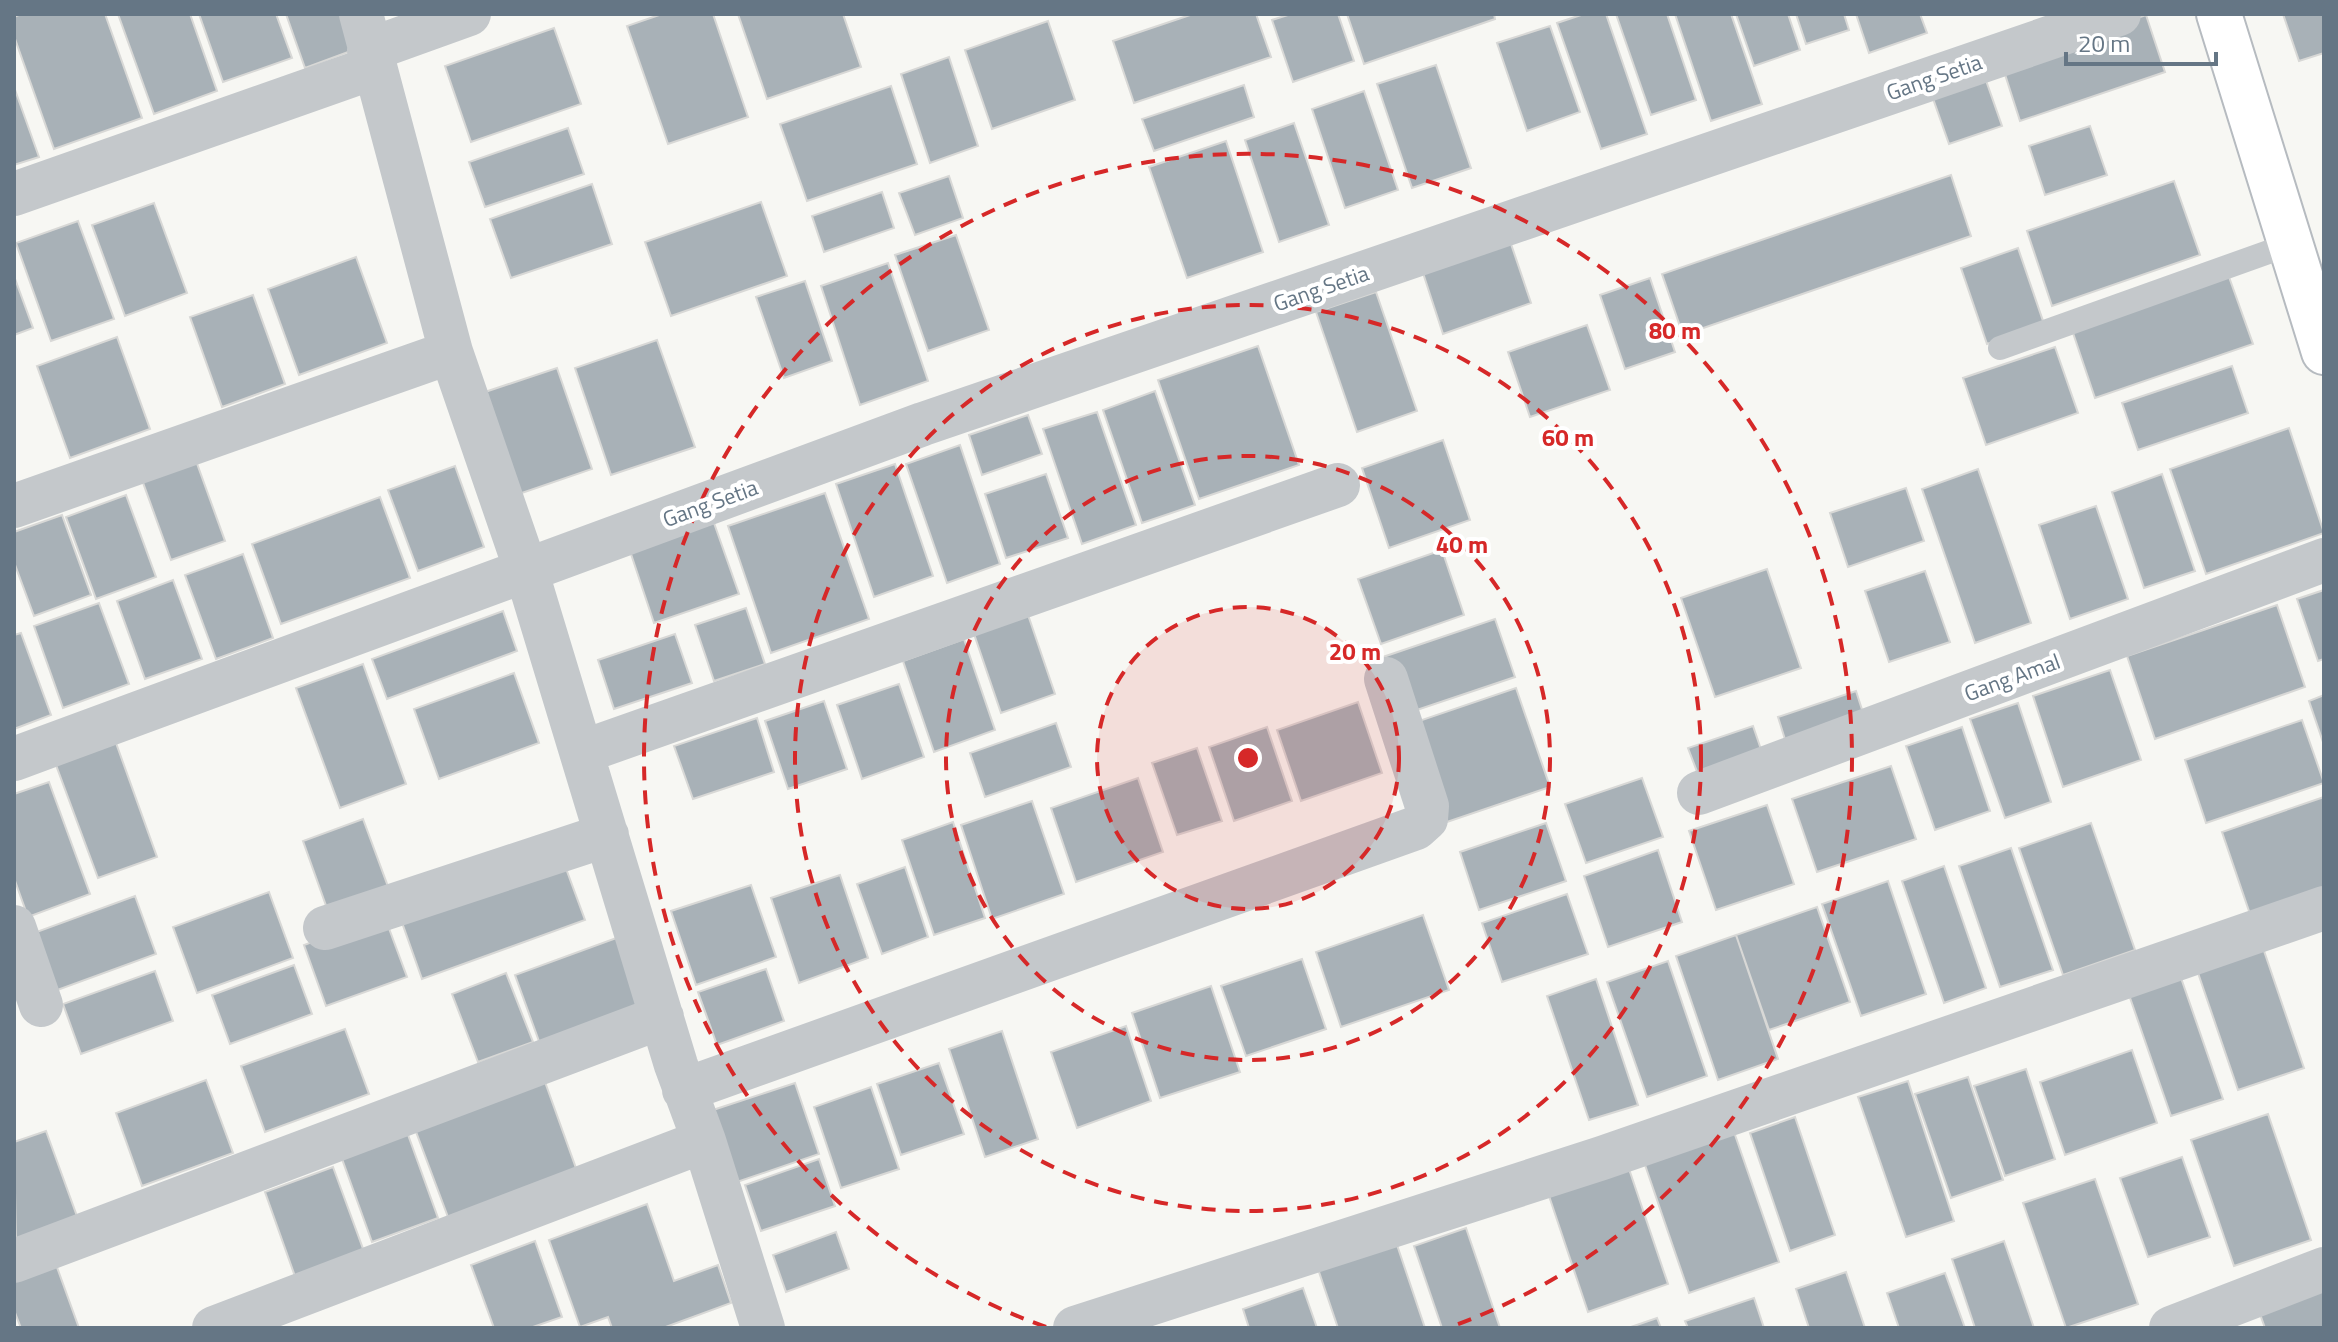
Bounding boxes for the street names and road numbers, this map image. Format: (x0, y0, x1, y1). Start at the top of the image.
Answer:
street label: Gang Setia (1882, 45, 1986, 109)
street label: Gang Setia (1269, 256, 1373, 320)
street label: Gang Setia (658, 470, 762, 536)
street label: Gang Amal (1959, 644, 2065, 710)

